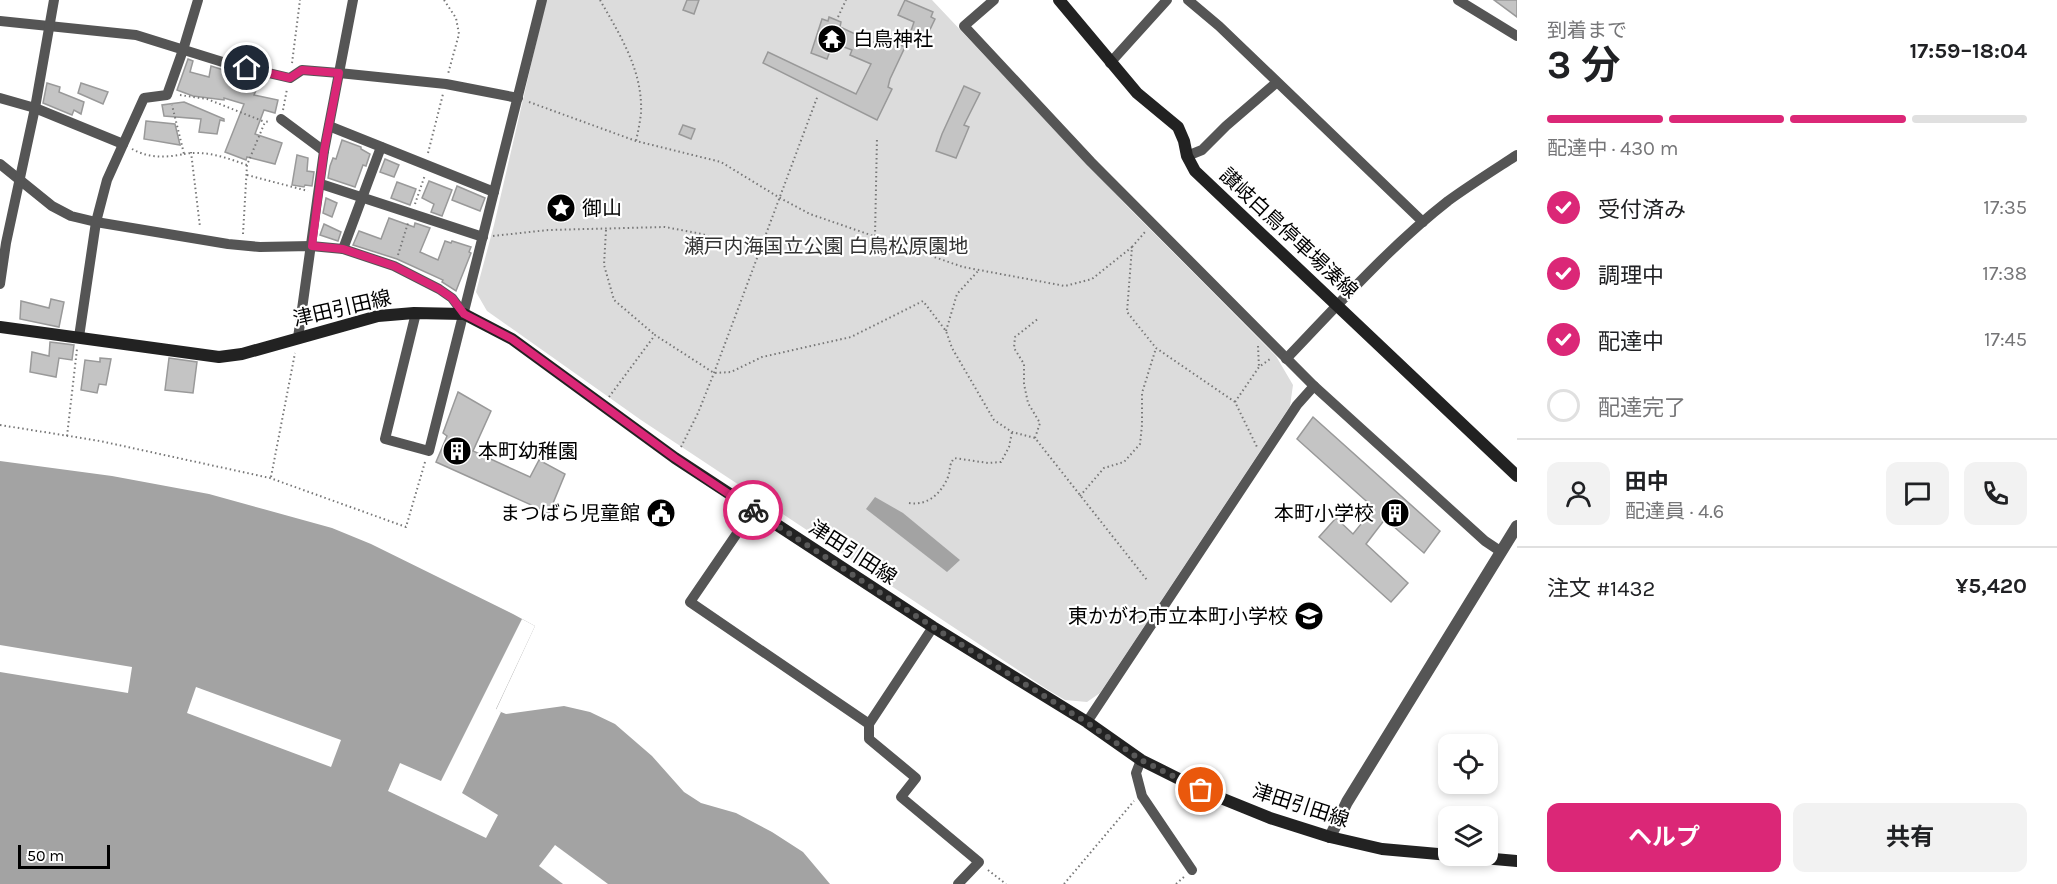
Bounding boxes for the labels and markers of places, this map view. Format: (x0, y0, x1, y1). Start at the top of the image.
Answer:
temple icon: 白鳥神社 (816, 23, 848, 55)
place label: 白鳥神社 (853, 28, 933, 51)
pin (221, 42, 272, 93)
place icon: 御山 (545, 192, 577, 224)
place label: 御山 (582, 197, 622, 220)
building icon: 本町幼稚園 (441, 435, 473, 467)
place label: 本町幼稚園 (478, 440, 578, 463)
public building icon: まつばら児童館 (645, 497, 677, 529)
building icon: 本町小学校 (1379, 497, 1411, 529)
place label: まつばら児童館 (500, 502, 640, 525)
place label: 本町小学校 (1274, 502, 1374, 525)
school or university icon: 東かがわ市立本町小学校 (1293, 600, 1325, 632)
place label: 東かがわ市立本町小学校 (1068, 605, 1288, 628)
pin (1175, 764, 1226, 815)

